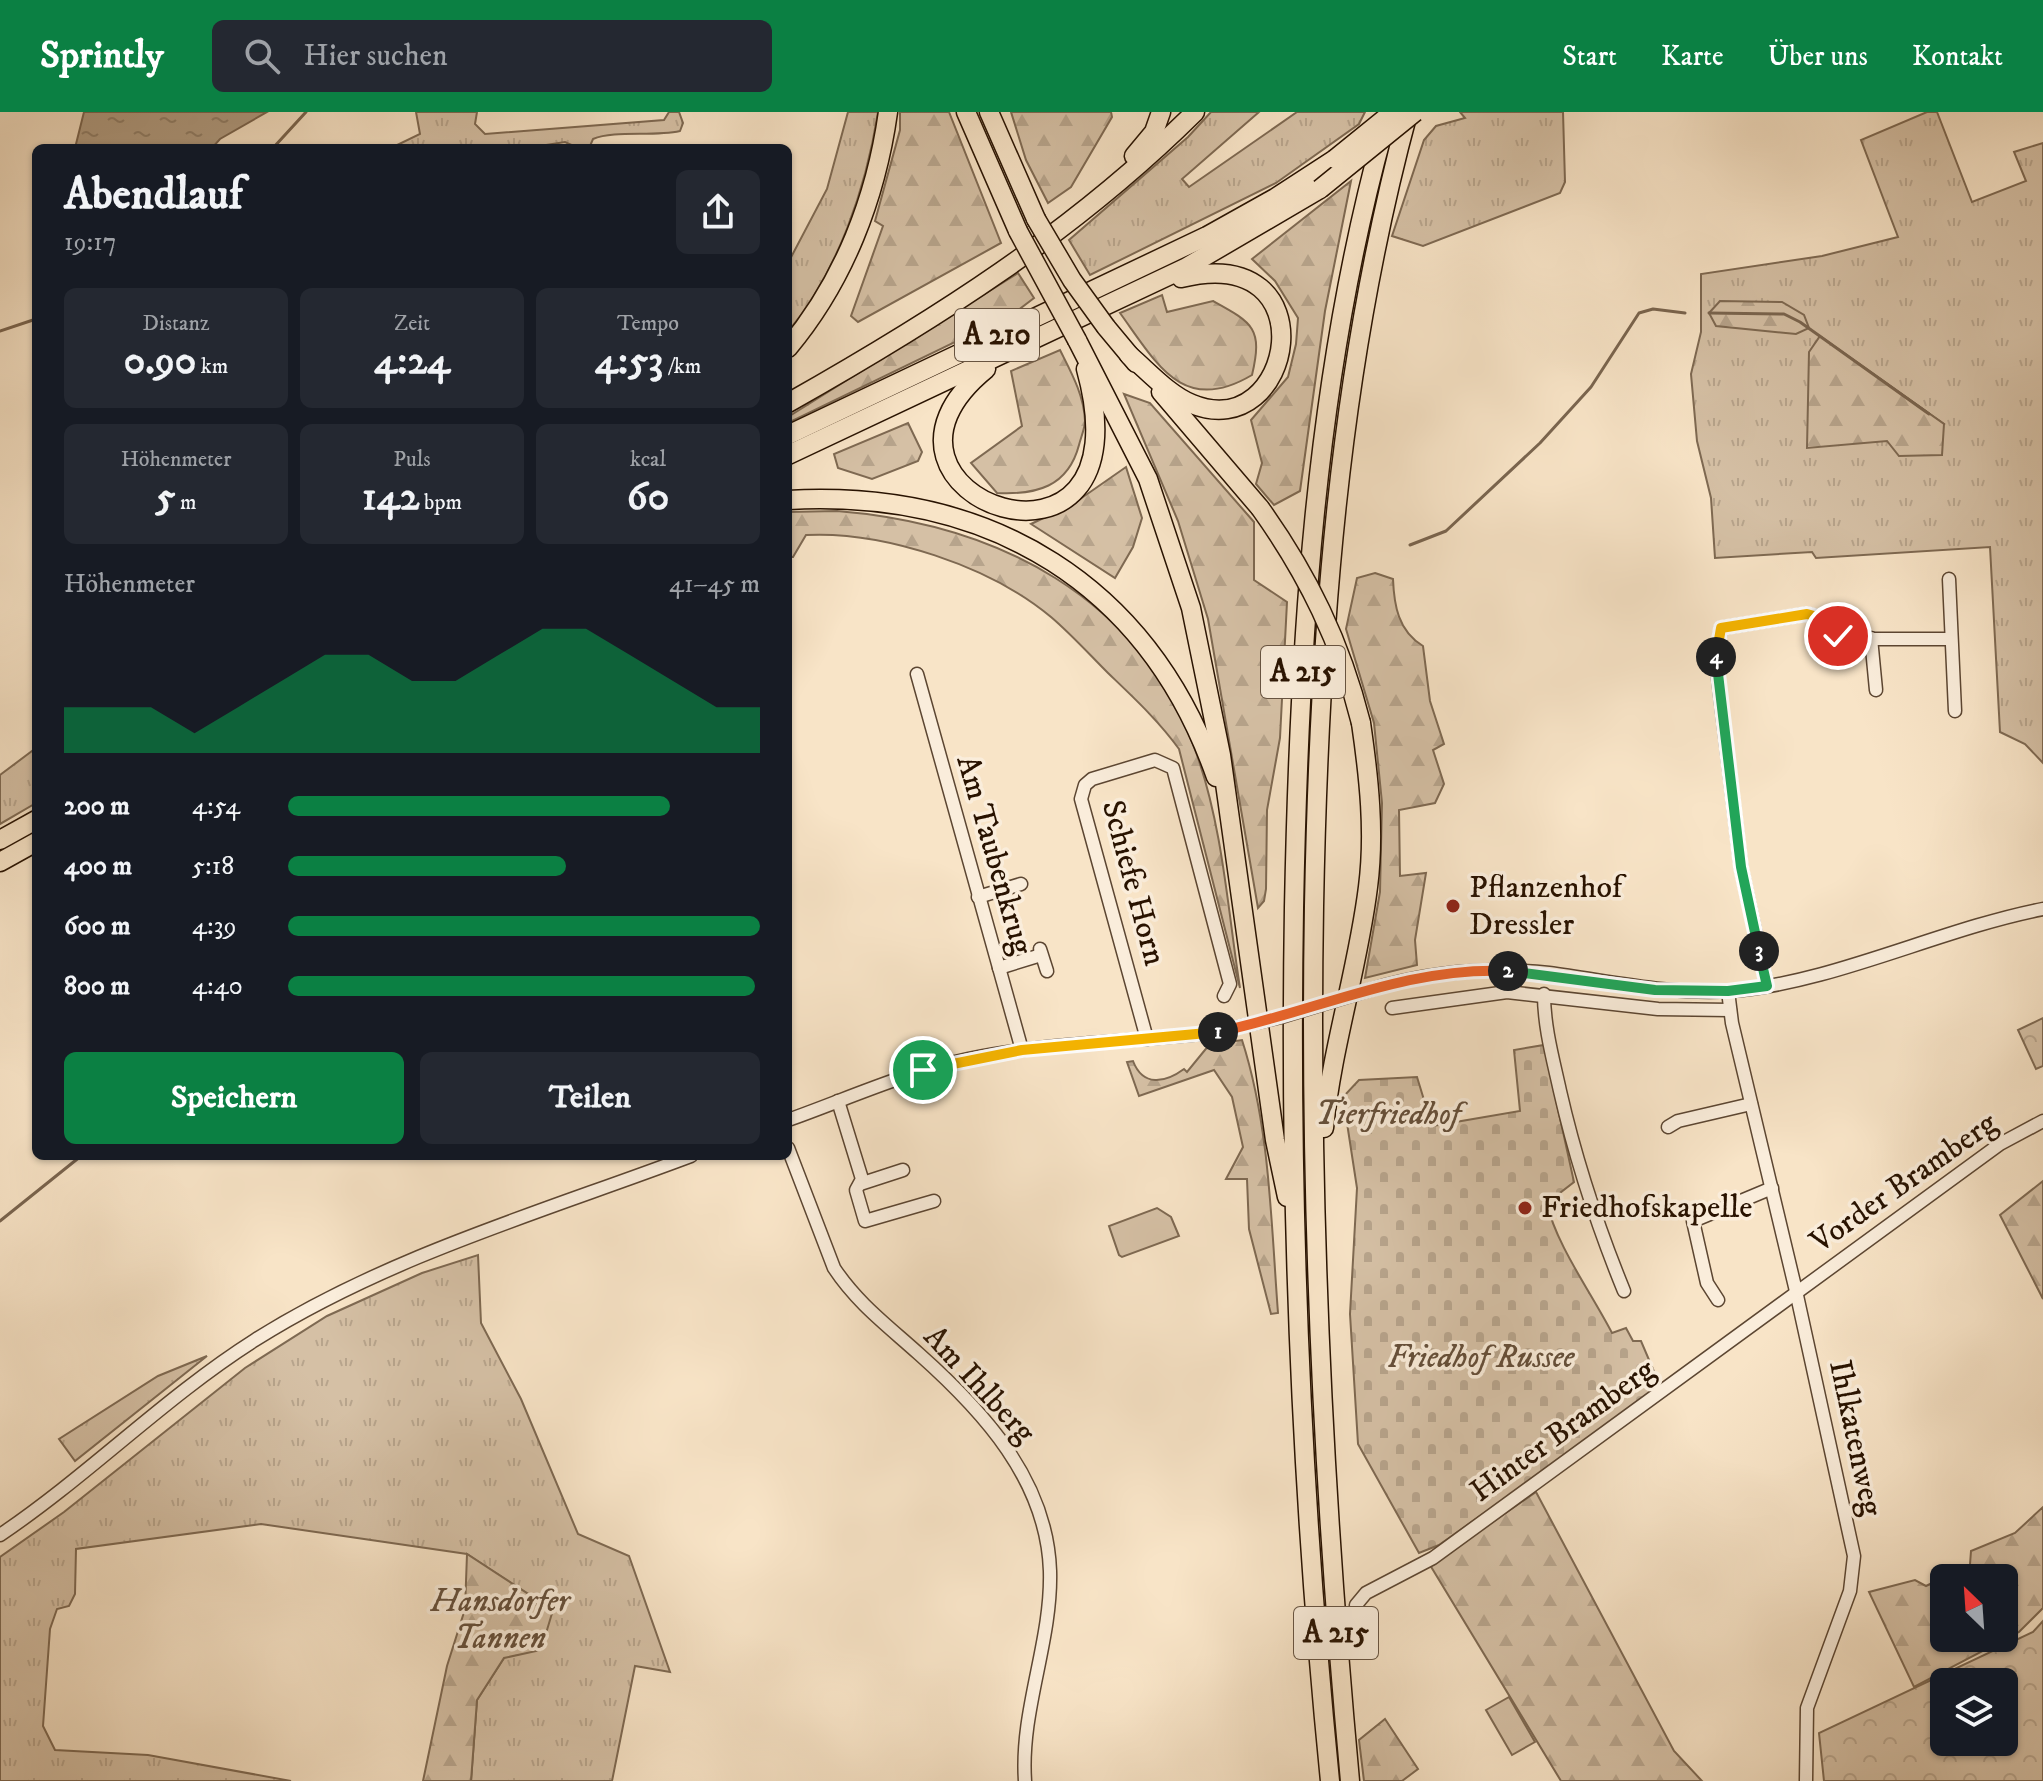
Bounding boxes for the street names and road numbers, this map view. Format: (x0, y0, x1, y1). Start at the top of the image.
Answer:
road number: A 210 (955, 309, 1039, 361)
road number: A 215 (1261, 646, 1345, 698)
street label: Am Taubenkrug (946, 751, 1042, 960)
street label: Schiefe Horn (1092, 796, 1174, 970)
street label: Vorder Bramberg (1802, 1104, 2006, 1263)
street label: Am Ihlberg (914, 1318, 1044, 1453)
street label: Hinter Bramberg (1463, 1350, 1664, 1512)
street label: Ihlkatenweg (1819, 1356, 1891, 1520)
road number: A 215 (1294, 1607, 1378, 1659)

